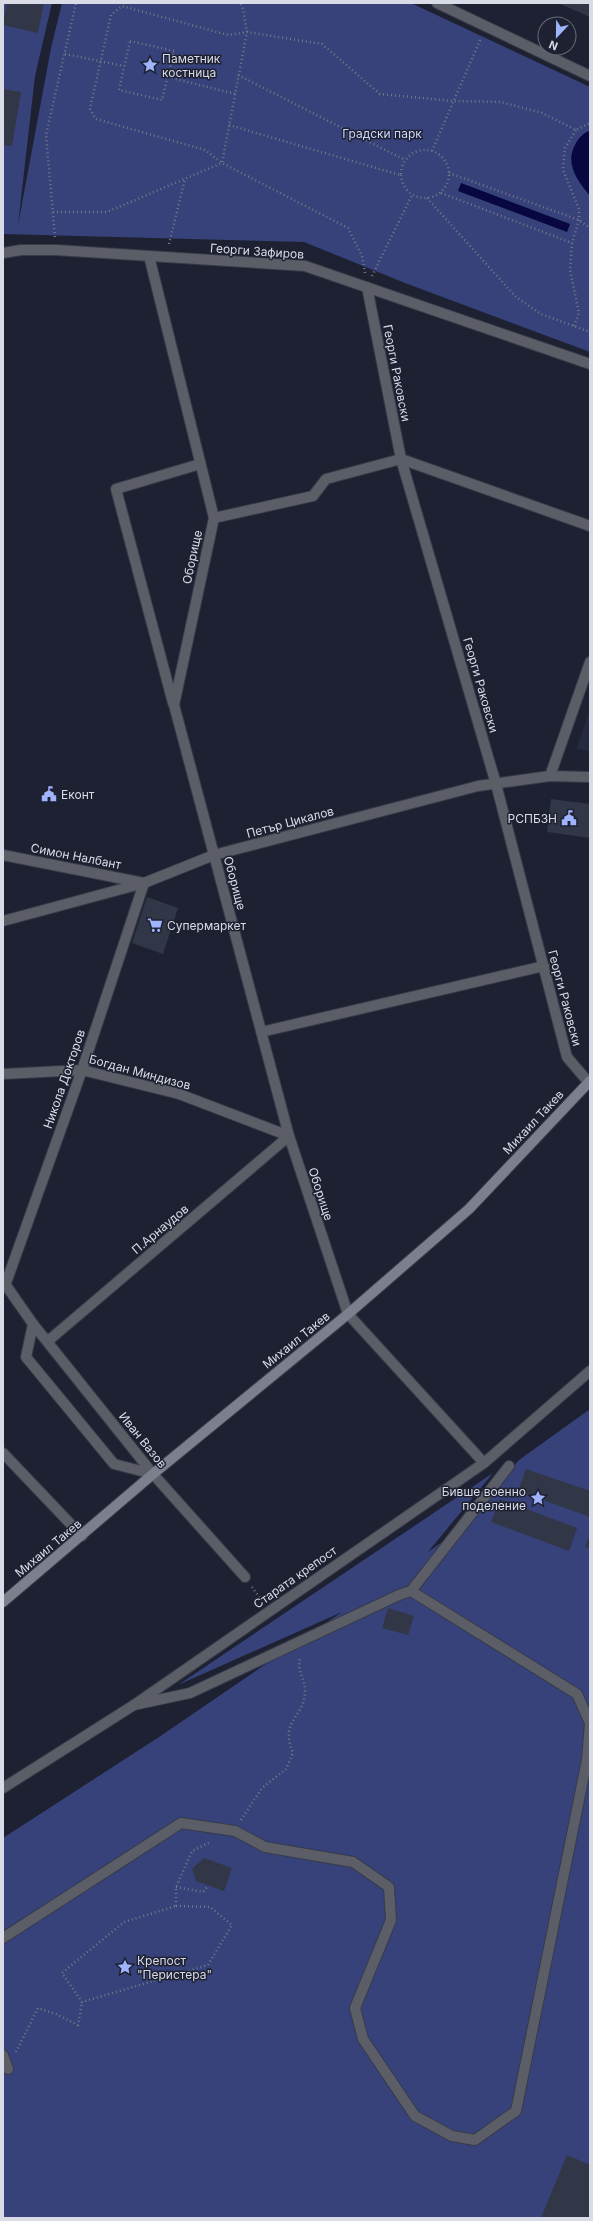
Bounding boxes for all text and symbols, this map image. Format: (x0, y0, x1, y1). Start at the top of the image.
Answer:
north arrow (537, 16, 577, 56)
text: N (547, 37, 560, 53)
place label: Паметник костница (162, 51, 221, 80)
place icon: Паметник костница (141, 56, 159, 74)
park label: Градски парк (342, 126, 422, 141)
street label: Георги Зафиров (209, 240, 305, 262)
street label: Георги Раковски (380, 323, 414, 423)
street label: Оборище (179, 529, 205, 585)
street label: Георги Раковски (460, 636, 502, 734)
public building icon: Еконт (40, 785, 58, 803)
place label: Еконт (61, 787, 95, 802)
street label: Петър Цикалов (245, 803, 336, 841)
public building icon: РСПБЗН (560, 809, 578, 827)
place label: РСПБЗН (508, 811, 557, 826)
street label: Симон Налбант (29, 840, 123, 872)
street label: Оборище (221, 855, 249, 911)
supermarket icon: Супермаркет (146, 916, 164, 934)
place label: Супермаркет (167, 918, 246, 933)
street label: Георги Раковски (545, 948, 585, 1048)
street label: Никола Докторов (40, 1027, 88, 1131)
street label: Богдан Миндизов (88, 1051, 193, 1093)
street label: Михаил Такев (499, 1087, 567, 1157)
street label: Оборище (305, 1166, 337, 1222)
street label: П.Арнаудов (129, 1201, 192, 1257)
street label: Михаил Такев (259, 1308, 333, 1372)
street label: Иван Вазов (116, 1409, 170, 1471)
place label: Бивше военно поделение (442, 1484, 526, 1513)
place icon: Бивше военно поделение (529, 1489, 547, 1507)
street label: Михаил Такев (12, 1516, 84, 1580)
street label: Старата крепост (250, 1542, 340, 1611)
place label: Крепост "Перистера" (137, 1953, 212, 1982)
place icon: Крепост "Перистера" (116, 1958, 134, 1976)

